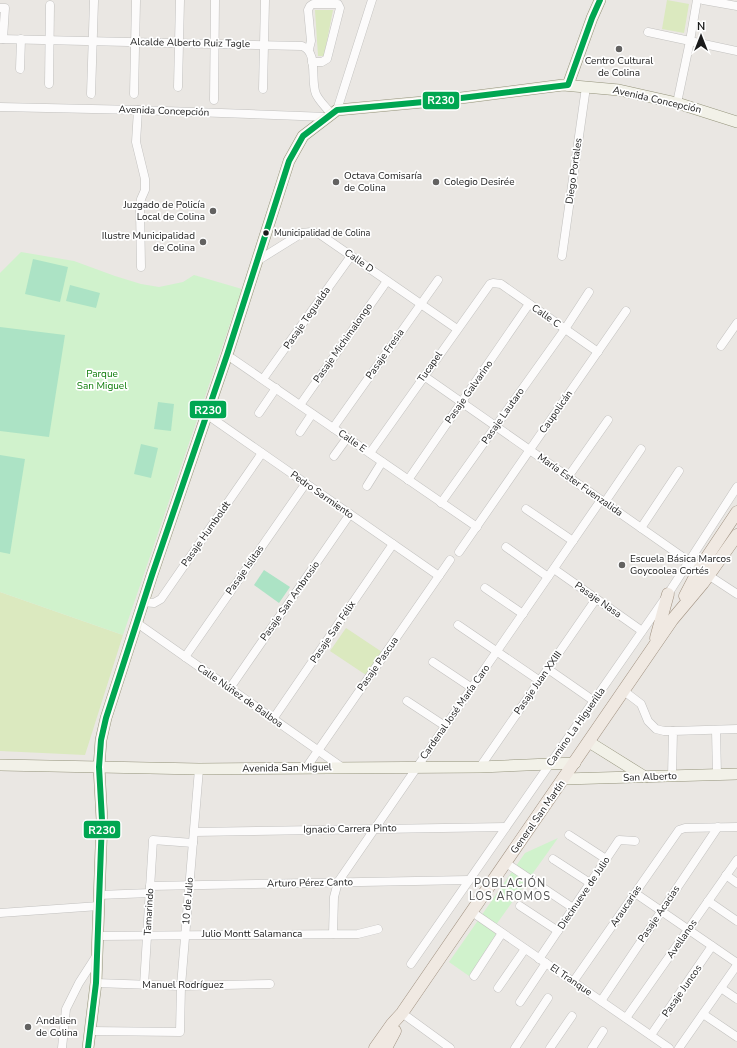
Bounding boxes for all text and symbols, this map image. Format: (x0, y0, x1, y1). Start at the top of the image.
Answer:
north arrow (681, 16, 721, 56)
text: N (697, 19, 705, 34)
street label: Alcalde Alberto Ruiz Tagle (130, 35, 250, 51)
marker: Centro Cultural de Colina (614, 44, 624, 54)
place label: Centro Cultural de Colina (585, 54, 653, 80)
street label: Avenida Concepción (611, 83, 703, 117)
line badge: R230 (422, 91, 460, 110)
text: R230 (427, 93, 455, 108)
street label: Avenida Concepción (118, 102, 210, 120)
street label: Diego Portales (562, 137, 586, 205)
place label: Octava Comisaría de Colina (344, 169, 422, 195)
place label: Colegio Desirée (444, 175, 515, 189)
marker: Octava Comisaría de Colina (331, 177, 341, 187)
marker: Colegio Desirée (431, 177, 441, 187)
place label: Juzgado de Policía Local de Colina (123, 198, 205, 224)
marker: Juzgado de Policía Local de Colina (208, 206, 218, 216)
place label: Municipalidad de Colina (274, 227, 371, 239)
marker: Municipalidad de Colina (261, 228, 271, 238)
place label: Ilustre Municipalidad de Colina (102, 229, 195, 255)
marker: Ilustre Municipalidad de Colina (198, 237, 208, 247)
street label: Calle D (341, 246, 377, 276)
street label: Pasaje Tegualda (280, 284, 334, 352)
street label: Pasaje Michimalongo (310, 300, 376, 386)
street label: Calle C (529, 301, 563, 331)
street label: Pasaje Fresia (363, 326, 407, 382)
street label: Tucapel (414, 349, 446, 385)
street label: Pasaje Galvarino (442, 357, 496, 427)
park label: Parque San Miguel (77, 367, 127, 393)
street label: Pasaje Lautaro (478, 385, 528, 447)
street label: Caupolicán (536, 388, 576, 436)
line badge: R230 (189, 400, 227, 419)
text: R230 (194, 403, 222, 418)
street label: Calle E (335, 426, 369, 456)
street label: María Ester Fuenzalida (534, 450, 626, 520)
street label: Pedro Sarmiento (287, 468, 357, 522)
street label: Pasaje Humboldt (178, 498, 234, 570)
street label: Pasaje Islitas (223, 542, 267, 598)
place label: Escuela Básica Marcos Goycoolea Cortés (630, 552, 731, 578)
street label: Pasaje San Ambrosio (257, 558, 323, 644)
marker: Escuela Básica Marcos Goycoolea Cortés (617, 560, 627, 570)
street label: Pasaje Nasa (572, 579, 624, 621)
street label: Pasaje San Félix (307, 597, 360, 666)
street label: Pasaje Pascua (354, 634, 402, 694)
street label: Pasaje Juan XXIII (511, 648, 565, 718)
street label: Calle Núñez de Balboa (194, 661, 286, 731)
street label: Cardenal José María Caro (417, 661, 493, 762)
street label: Camino La Higuerilla (543, 685, 609, 769)
street label: Avenida San Miguel (242, 760, 332, 776)
street label: San Alberto (623, 769, 678, 785)
street label: General San Martín (507, 777, 569, 857)
line badge: R230 (83, 820, 121, 839)
street label: Ignacio Carrera Pinto (303, 821, 397, 837)
text: R230 (88, 823, 116, 838)
street label: Diecinueve de Julio (554, 854, 614, 932)
street label: Arturo Pérez Canto (267, 875, 353, 891)
district label: POBLACIÓN LOS AROMOS (469, 875, 551, 904)
street label: 10 de Julio (179, 876, 197, 926)
street label: Araucarias (607, 882, 645, 930)
street label: Pasaje Acacias (635, 883, 683, 945)
street label: Tamarindo (141, 888, 157, 936)
street label: Avellanos (663, 917, 701, 961)
street label: Julio Montt Salamanca (201, 927, 302, 941)
street label: El Tranque (547, 961, 595, 999)
street label: Pasaje Juncos (659, 962, 705, 1020)
street label: Manuel Rodríguez (142, 978, 224, 992)
place label: Andalien de Colina (36, 1014, 78, 1040)
marker: Andalien de Colina (23, 1022, 33, 1032)

